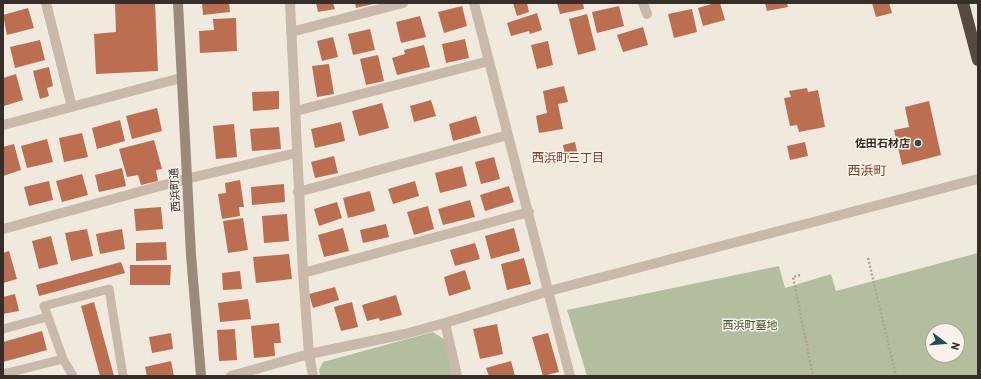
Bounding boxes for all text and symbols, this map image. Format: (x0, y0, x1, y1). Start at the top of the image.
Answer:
place label: 佐田石材店 (855, 136, 910, 150)
marker: 佐田石材店 (913, 138, 923, 148)
district label: 西浜町三丁目 (532, 151, 604, 165)
district label: 西浜町 (848, 163, 886, 179)
street label: 西浜町通 (167, 168, 183, 212)
park label: 西浜町墓地 (723, 318, 777, 332)
north arrow (925, 323, 965, 363)
text: N (949, 341, 963, 351)

